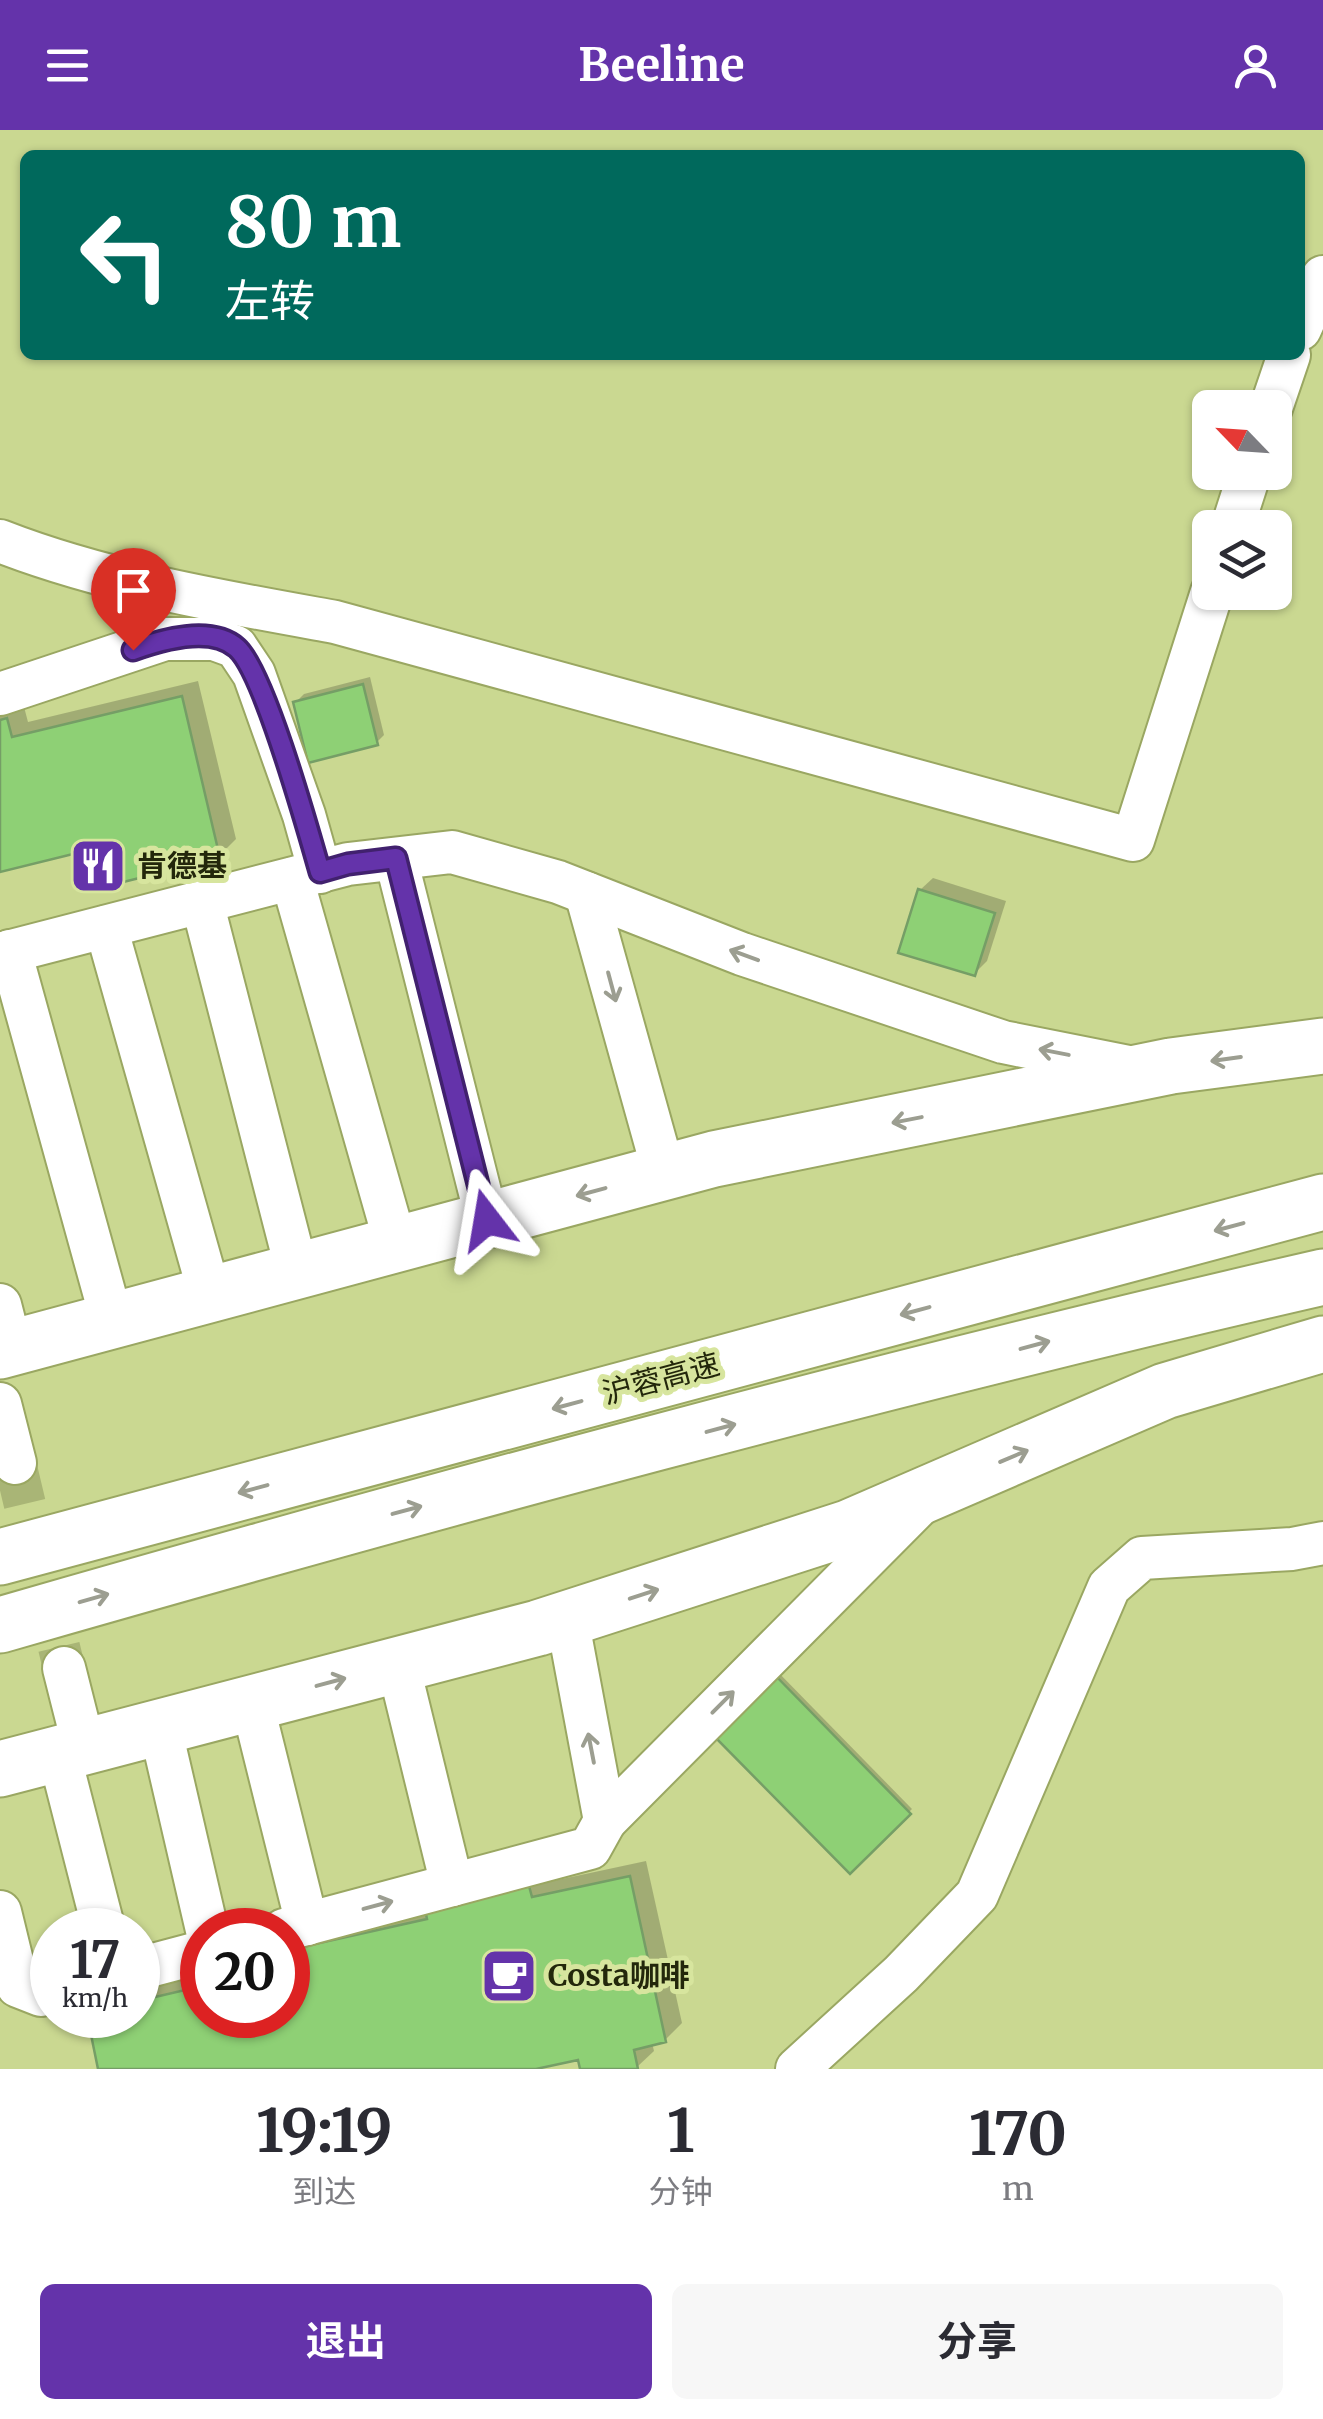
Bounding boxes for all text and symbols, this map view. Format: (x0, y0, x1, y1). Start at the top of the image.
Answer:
text: Beeline (578, 37, 745, 93)
icon: menu (40, 38, 95, 93)
icon: person (1228, 38, 1283, 93)
text: 80 m (225, 178, 401, 266)
icon: left (60, 190, 190, 320)
text: 左转 (225, 273, 315, 329)
north arrow (1192, 390, 1292, 490)
map controls (1192, 390, 1292, 610)
button: layers (1192, 510, 1292, 610)
pin (91, 548, 176, 651)
icon: arrive (106, 563, 161, 618)
restaurant icon: 肯德基 (68, 836, 128, 896)
place label: 肯德基 (137, 846, 227, 884)
one-way arrow (730, 945, 761, 963)
one-way arrow (604, 971, 623, 1002)
one-way arrow (1038, 1042, 1071, 1061)
one-way arrow (1211, 1050, 1243, 1069)
one-way arrow (891, 1111, 924, 1130)
position arrow (435, 1168, 539, 1272)
one-way arrow (575, 1184, 607, 1203)
one-way arrow (1214, 1219, 1245, 1238)
one-way arrow (900, 1303, 931, 1322)
one-way arrow (1018, 1335, 1050, 1353)
street label: 沪蓉高速 (598, 1344, 724, 1412)
one-way arrow (552, 1396, 583, 1415)
one-way arrow (705, 1417, 736, 1436)
one-way arrow (998, 1446, 1029, 1464)
one-way arrow (238, 1480, 269, 1499)
one-way arrow (390, 1500, 422, 1519)
one-way arrow (627, 1583, 659, 1601)
one-way arrow (78, 1588, 109, 1606)
one-way arrow (314, 1672, 346, 1690)
one-way arrow (711, 1690, 735, 1714)
one-way arrow (581, 1733, 600, 1765)
one-way arrow (362, 1894, 393, 1913)
speed limit sign: 20 (180, 1908, 310, 2038)
text: 17 (70, 1929, 120, 1992)
cafe icon: Costa咖啡 (479, 1946, 539, 2006)
place label: Costa咖啡 (548, 1956, 690, 1994)
text: km/h (62, 1982, 128, 2014)
text: 19:19 (256, 2093, 393, 2168)
text: 1 (667, 2093, 695, 2168)
text: 170 (969, 2096, 1067, 2171)
text: m (1002, 2169, 1034, 2209)
text: 到达 (292, 2172, 356, 2212)
text: 分钟 (649, 2172, 713, 2212)
button: 退出 (40, 2284, 652, 2399)
button: 分享 (672, 2284, 1283, 2399)

